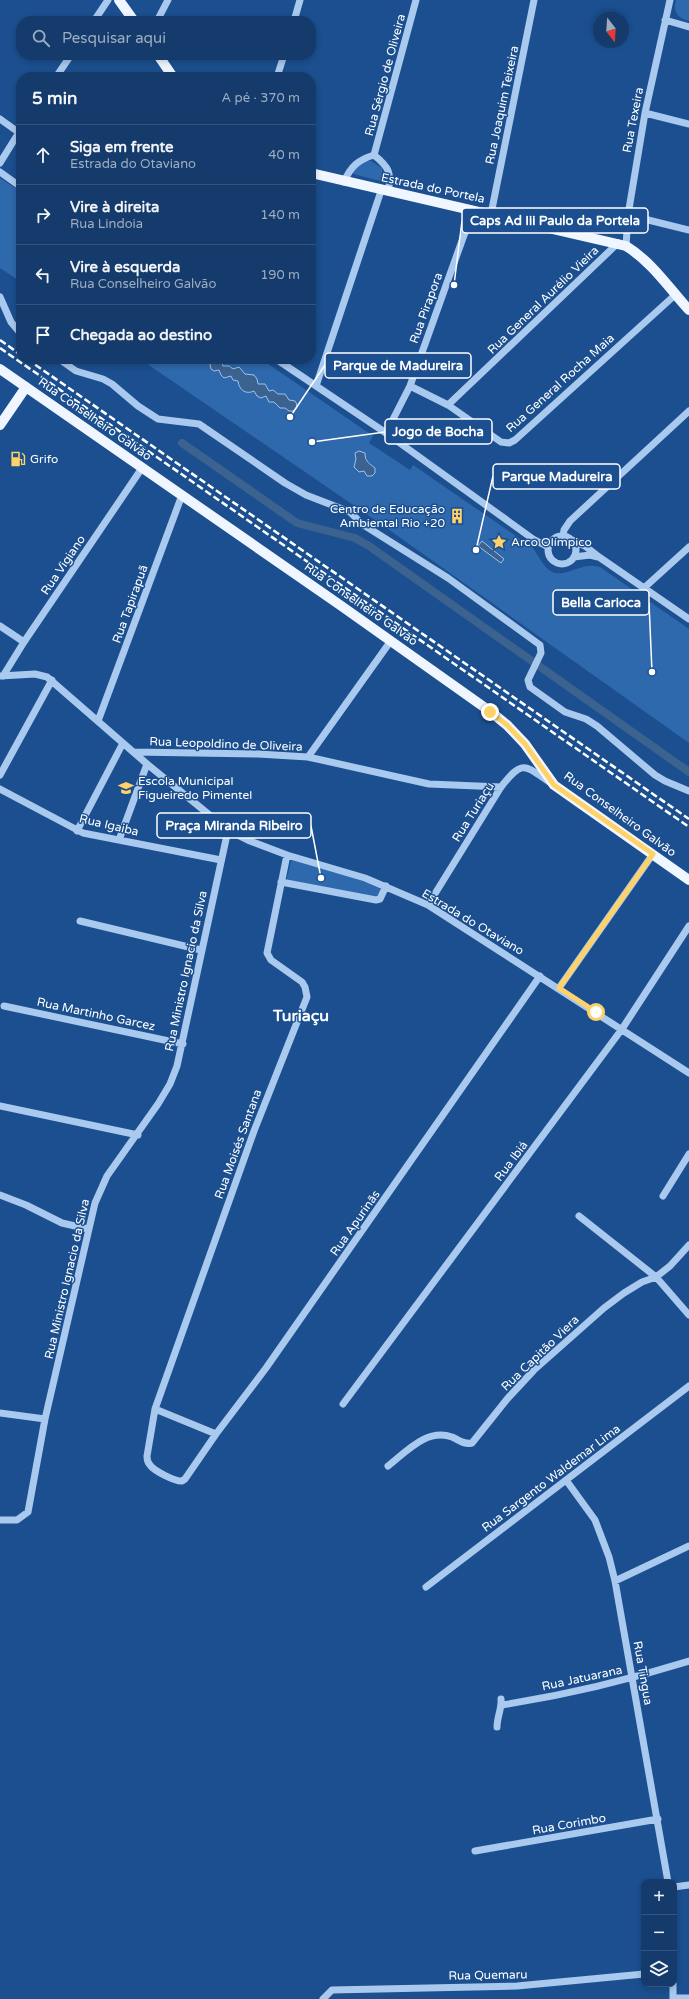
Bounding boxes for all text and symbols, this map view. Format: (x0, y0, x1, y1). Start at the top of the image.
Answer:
street label: Rua Sérgio de Oliveira (362, 12, 408, 138)
north arrow (593, 12, 629, 48)
search box (16, 16, 316, 60)
icon: search (30, 27, 52, 49)
text: Pesquisar aqui (62, 29, 166, 47)
street label: Rua Joaquim Teixeira (483, 44, 521, 166)
street label: Rua Texeira (620, 86, 646, 154)
text: 5 min (32, 88, 77, 109)
text: A pé · 370 m (221, 90, 300, 106)
text: Siga em frente (70, 138, 174, 156)
icon: ahead (32, 144, 54, 166)
text: 40 m (268, 147, 300, 163)
text: Estrada do Otaviano (70, 156, 196, 172)
street label: Estrada do Portela (380, 170, 486, 206)
text: Vire à direita (70, 198, 159, 216)
icon: right (32, 204, 54, 226)
text: 140 m (260, 207, 300, 223)
callout: Caps Ad Iii Paulo da Portela (462, 208, 648, 233)
text: Caps Ad Iii Paulo da Portela (470, 213, 640, 229)
text: Rua Lindoia (70, 216, 143, 232)
street label: Rua General Aurélio Vieira (484, 243, 602, 357)
text: Vire à esquerda (70, 258, 180, 276)
icon: left (32, 264, 54, 286)
text: 190 m (260, 267, 300, 283)
street label: Rua Pirapora (407, 271, 445, 345)
text: Rua Conselheiro Galvão (70, 276, 216, 292)
icon: arrive (32, 324, 54, 346)
text: Chegada ao destino (70, 326, 212, 344)
street label: Rua General Rocha Maia (503, 331, 617, 435)
callout: Parque de Madureira (325, 353, 471, 378)
text: Parque de Madureira (333, 358, 463, 374)
street label: Rua Conselheiro Galvão (36, 375, 154, 463)
callout: Jogo de Bocha (385, 419, 492, 444)
text: Jogo de Bocha (391, 424, 484, 440)
fuel station icon: Grifo (9, 450, 27, 468)
place label: Grifo (30, 452, 58, 466)
callout: Parque Madureira (493, 464, 620, 489)
text: Parque Madureira (502, 469, 613, 485)
place label: Centro de Educação Ambiental Rio +20 (330, 502, 445, 530)
building icon: Centro de Educação Ambiental Rio +20 (448, 507, 466, 525)
street label: Rua Vigiano (38, 533, 88, 597)
place icon: Arco Olímpico (490, 533, 508, 551)
place label: Arco Olímpico (511, 535, 592, 549)
street label: Rua Conselheiro Galvão (302, 560, 420, 648)
street label: Rua Tapirapuã (109, 563, 151, 645)
callout: Bella Carioca (553, 590, 649, 615)
text: Bella Carioca (561, 595, 641, 611)
route end (481, 703, 499, 721)
street label: Rua Leopoldino de Oliveira (149, 734, 303, 754)
street label: Rua Conselheiro Galvão (561, 769, 679, 859)
place label: Escola Municipal Figueiredo Pimentel (138, 774, 252, 802)
school or university icon: Escola Municipal Figueiredo Pimentel (117, 779, 135, 797)
street label: Rua Turiaçu (449, 780, 497, 844)
street label: Rua Igaiba (78, 811, 140, 839)
callout: Praça Miranda Ribeiro (157, 813, 311, 838)
text: Praça Miranda Ribeiro (165, 818, 303, 834)
street label: Estrada do Otaviano (420, 886, 526, 958)
street label: Rua Ministro Ignacio da Silva (162, 889, 210, 1053)
street label: Rua Martinho Garcez (36, 995, 156, 1033)
route start (587, 1003, 605, 1021)
district label: Turiaçu (272, 1006, 329, 1026)
street label: Rua Moisés Santana (212, 1087, 264, 1201)
street label: Rua Ibiá (491, 1138, 531, 1184)
street label: Rua Apurinãs (327, 1187, 383, 1259)
street label: Rua Ministro Ignacio da Silva (42, 1198, 92, 1360)
street label: Rua Capitão Viera (498, 1312, 582, 1394)
street label: Rua Sargento Waldemar Lima (479, 1421, 623, 1535)
street label: Rua Tingua (630, 1640, 656, 1706)
street label: Rua Jatuarana (540, 1663, 624, 1693)
street label: Rua Corimbo (531, 1811, 607, 1837)
map controls (641, 1879, 677, 1987)
button: + (641, 1879, 677, 1915)
button: − (641, 1915, 677, 1951)
button: layers (641, 1951, 677, 1987)
street label: Rua Quemaru (448, 1967, 528, 1983)

